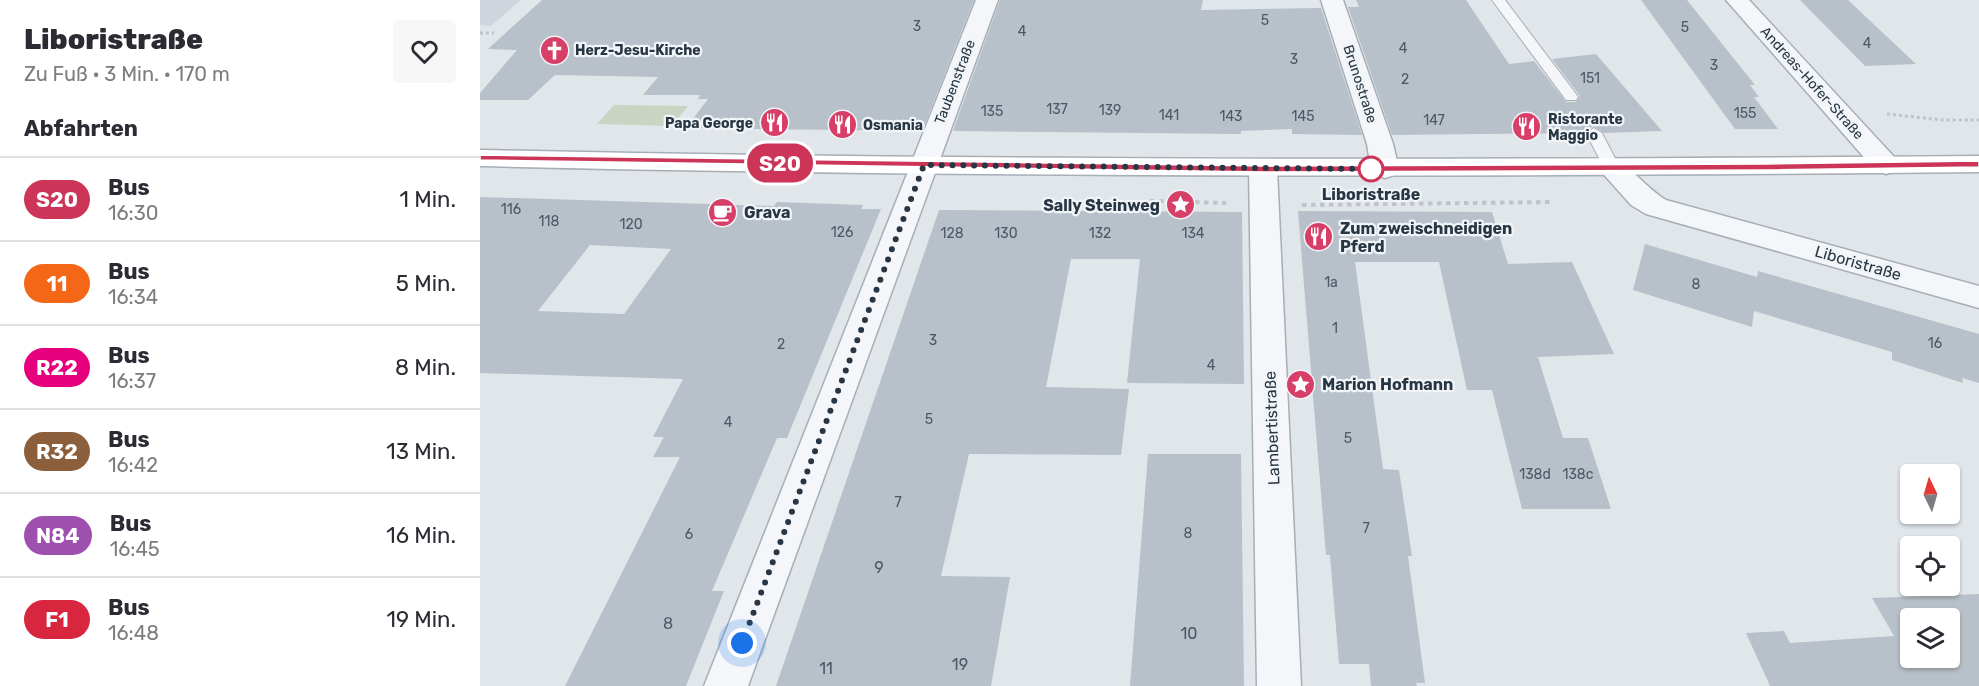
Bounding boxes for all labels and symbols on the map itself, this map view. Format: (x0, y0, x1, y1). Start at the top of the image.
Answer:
house number: 5 (1261, 12, 1269, 29)
house number: 3 (913, 18, 921, 35)
house number: 5 (1681, 19, 1689, 36)
house number: 4 (1018, 23, 1027, 40)
street label: Andreas-Hofer-Straße (1757, 23, 1867, 143)
church icon: Herz-Jesu-Kirche (538, 34, 570, 66)
house number: 4 (1863, 35, 1872, 52)
street label: Taubenstraße (931, 37, 979, 127)
house number: 4 (1399, 40, 1408, 57)
place label: Herz-Jesu-Kirche (575, 42, 701, 59)
street label: Brunostraße (1339, 43, 1381, 125)
house number: 3 (1290, 51, 1298, 68)
house number: 3 (1710, 57, 1718, 74)
house number: 151 (1580, 70, 1600, 87)
house number: 2 (1401, 71, 1409, 88)
house number: 137 (1046, 101, 1068, 118)
house number: 139 (1099, 102, 1121, 119)
house number: 135 (981, 103, 1003, 120)
house number: 155 (1734, 105, 1756, 122)
restaurant icon: Papa George (758, 107, 790, 139)
house number: 141 (1159, 107, 1179, 124)
house number: 143 (1219, 108, 1243, 125)
house number: 145 (1291, 108, 1315, 125)
restaurant icon: Osmania (826, 109, 858, 141)
restaurant icon: Ristorante Maggio (1511, 111, 1543, 143)
place label: Ristorante Maggio (1548, 111, 1623, 144)
house number: 147 (1423, 112, 1445, 129)
place label: Papa George (665, 115, 753, 132)
place label: Osmania (863, 117, 923, 134)
line badge: S20 (746, 144, 814, 182)
marker: Liboristraße (1358, 156, 1384, 182)
place label: Liboristraße (1322, 185, 1420, 204)
place icon: Sally Steinweg (1165, 189, 1197, 221)
cafe icon: Grava (707, 196, 739, 228)
place label: Sally Steinweg (1043, 196, 1160, 215)
house number: 116 (501, 201, 521, 218)
place label: Grava (744, 203, 790, 222)
house number: 118 (539, 213, 560, 230)
house number: 120 (619, 216, 643, 233)
place label: Zum zweischneidigen Pferd (1340, 219, 1512, 256)
restaurant icon: Zum zweischneidigen Pferd (1303, 221, 1335, 253)
house number: 126 (831, 224, 853, 241)
house number: 128 (940, 225, 964, 242)
house number: 130 (994, 225, 1018, 242)
house number: 132 (1089, 225, 1111, 242)
house number: 134 (1181, 225, 1205, 242)
street label: Liboristraße (1813, 242, 1903, 284)
house number: 1a (1324, 274, 1338, 291)
house number: 8 (1692, 276, 1701, 293)
house number: 1 (1332, 320, 1338, 337)
house number: 3 (929, 332, 937, 349)
house number: 16 (1928, 335, 1942, 352)
house number: 2 (777, 336, 785, 353)
house number: 4 (1207, 357, 1216, 374)
place icon: Marion Hofmann (1285, 368, 1317, 400)
street label: Lambertistraße (1261, 371, 1283, 485)
place label: Marion Hofmann (1322, 375, 1453, 394)
house number: 5 (925, 411, 933, 428)
house number: 4 (724, 414, 733, 431)
house number: 5 (1344, 430, 1352, 447)
north arrow (1900, 464, 1960, 524)
house number: 138d (1519, 466, 1551, 483)
house number: 138c (1562, 466, 1594, 483)
house number: 7 (894, 494, 902, 511)
house number: 7 (1362, 520, 1370, 537)
house number: 8 (1184, 525, 1193, 542)
house number: 6 (685, 526, 693, 543)
house number: 9 (874, 558, 884, 577)
house number: 8 (663, 614, 673, 633)
house number: 10 (1180, 624, 1198, 643)
your location (727, 628, 757, 658)
house number: 19 (952, 655, 968, 674)
house number: 11 (819, 659, 833, 678)

